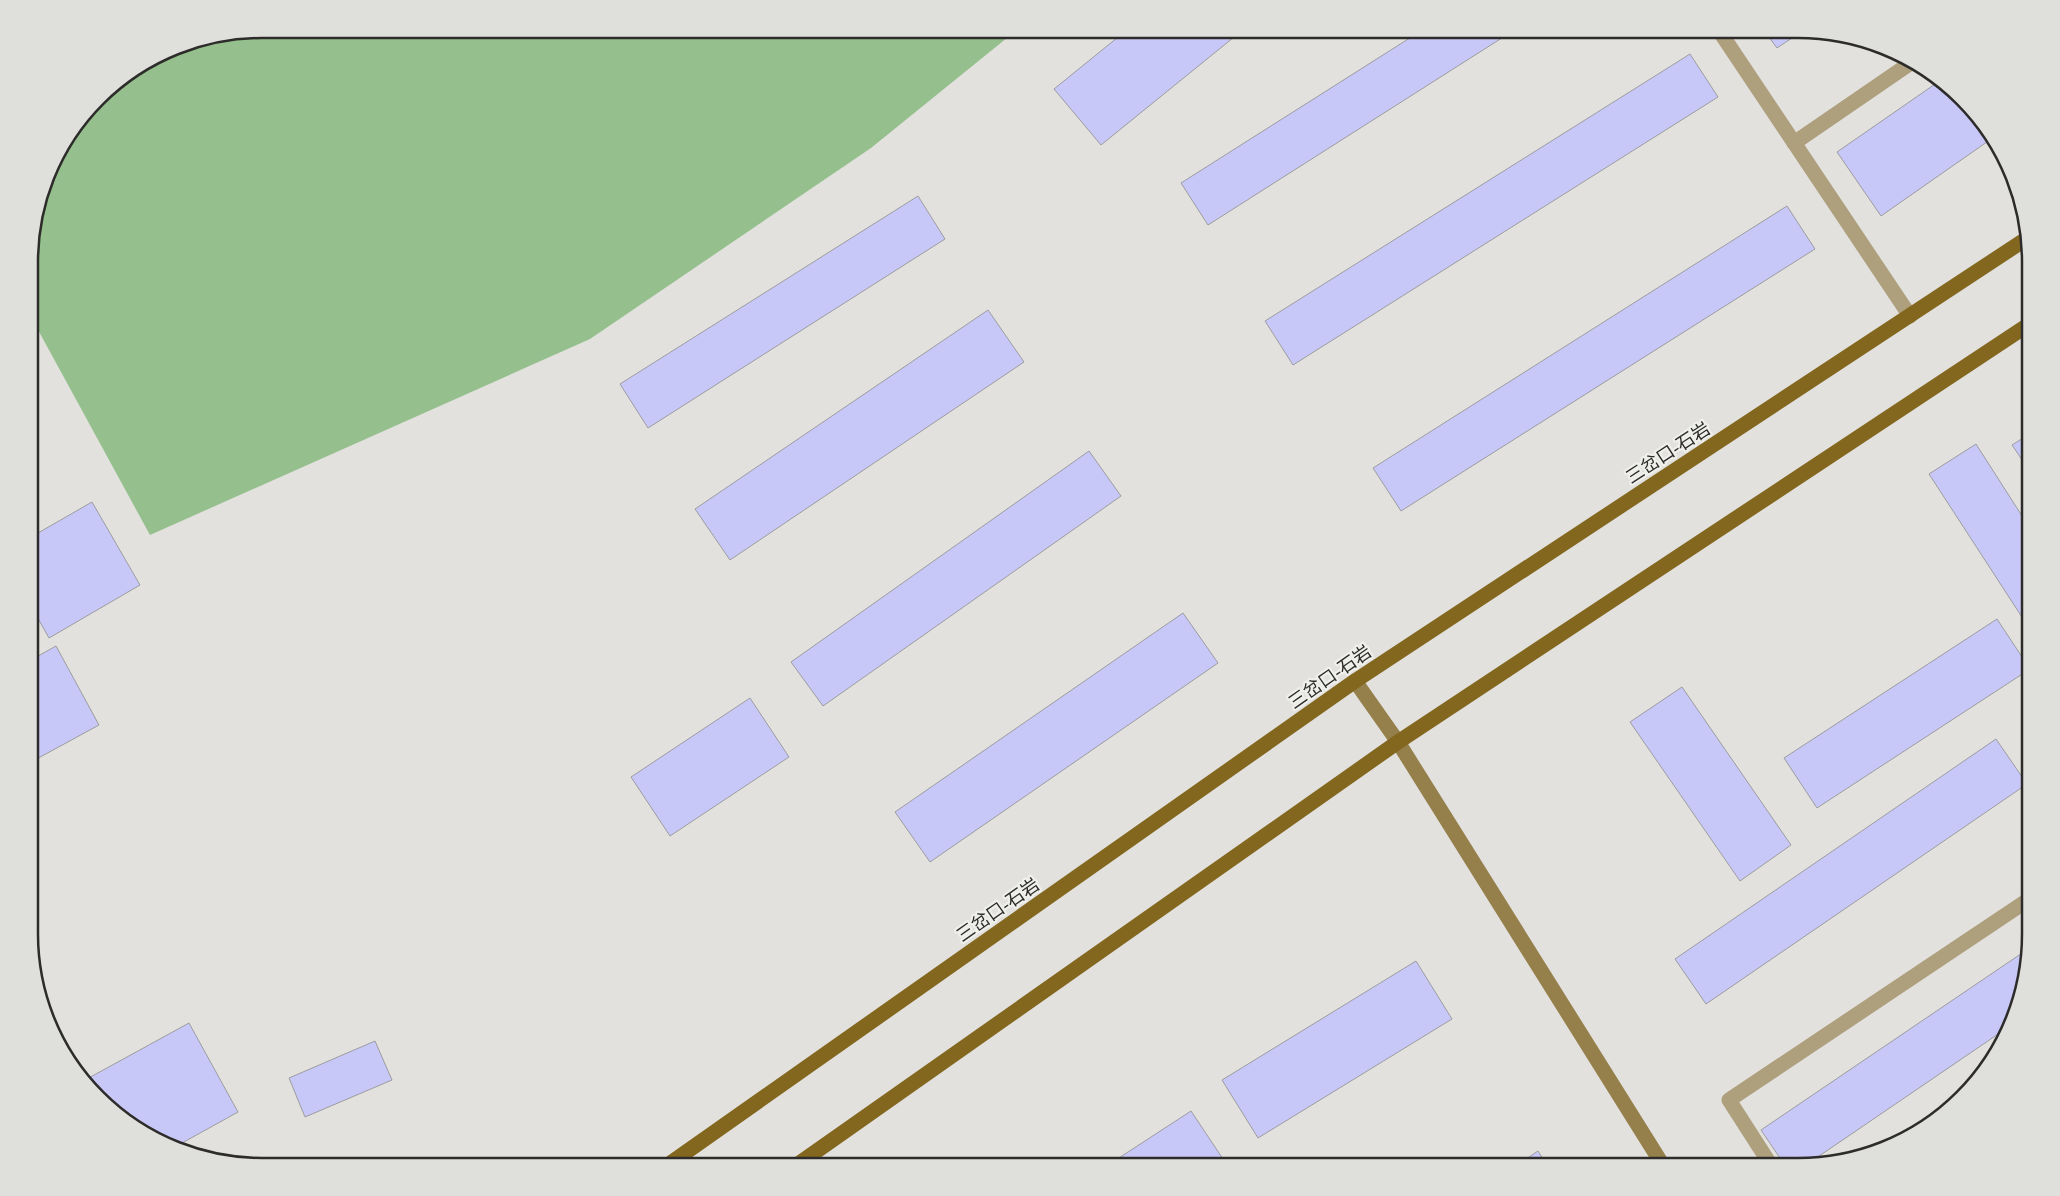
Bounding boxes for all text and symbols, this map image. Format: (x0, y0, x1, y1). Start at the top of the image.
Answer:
street label: 三岔口-石岩 (1622, 418, 1714, 488)
street label: 三岔口-石岩 (1285, 641, 1375, 713)
street label: 三岔口-石岩 (953, 874, 1043, 946)

